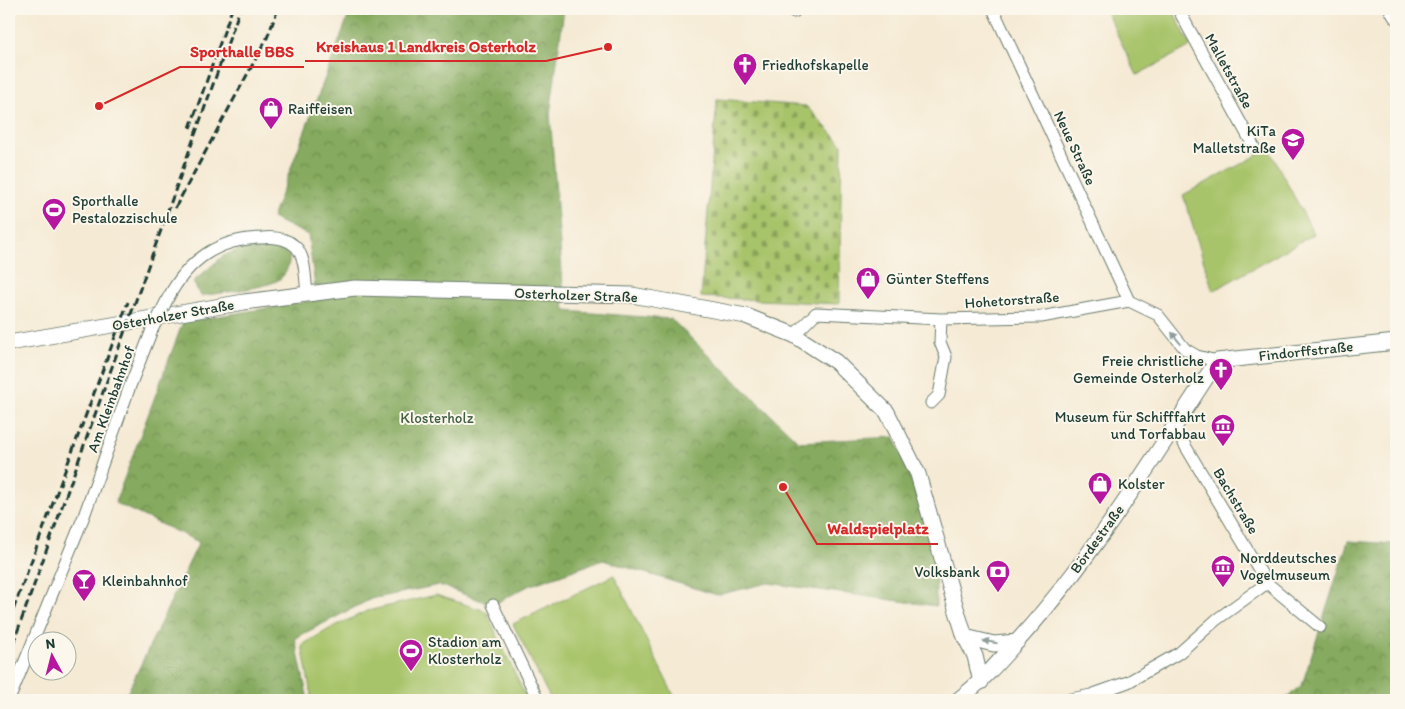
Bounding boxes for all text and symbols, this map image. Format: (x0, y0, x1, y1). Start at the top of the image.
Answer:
callout: Kreishaus 1 Landkreis Osterholz (305, 30, 546, 61)
street label: Malletstraße (1201, 30, 1257, 112)
callout: Sporthalle BBS (180, 36, 304, 67)
text: Kreishaus 1 Landkreis Osterholz (316, 37, 537, 56)
text: Sporthalle BBS (190, 42, 294, 62)
church icon: Friedhofskapelle (732, 52, 758, 86)
place label: Friedhofskapelle (762, 56, 869, 74)
shop icon: Raiffeisen (258, 96, 284, 130)
place label: Raiffeisen (288, 100, 353, 118)
street label: Neue Straße (1050, 108, 1100, 188)
place label: KiTa Malletstraße (1193, 122, 1277, 157)
school or university icon: KiTa Malletstraße (1280, 127, 1306, 161)
place label: Sporthalle Pestalozzischule (72, 192, 178, 227)
sports icon: Sporthalle Pestalozzischule (41, 197, 67, 231)
shop icon: Günter Steffens (855, 266, 881, 300)
place label: Günter Steffens (886, 270, 990, 288)
street label: Osterholzer Straße (514, 284, 638, 306)
street label: Hohetorstraße (964, 288, 1060, 312)
street label: Osterholzer Straße (110, 295, 236, 335)
one-way arrow (1171, 331, 1181, 345)
street label: Findorffstraße (1258, 337, 1354, 365)
street label: Am Kleinbahnhof (83, 343, 139, 455)
place label: Freie christliche Gemeinde Osterholz (1073, 352, 1204, 387)
church icon: Freie christliche Gemeinde Osterholz (1208, 357, 1234, 391)
place label: Museum für Schifffahrt und Torfabbau (1055, 408, 1206, 443)
park label: Klosterholz (400, 409, 474, 427)
museum icon: Museum für Schifffahrt und Torfabbau (1210, 413, 1236, 447)
street label: Bachstraße (1209, 465, 1263, 537)
shop icon: Kolster (1087, 471, 1113, 505)
place label: Kolster (1118, 475, 1165, 493)
street label: Bördestraße (1066, 501, 1128, 577)
callout: Waldspielplatz (817, 513, 938, 544)
text: Waldspielplatz (827, 519, 929, 539)
place label: Norddeutsches Vogelmuseum (1240, 549, 1337, 584)
museum icon: Norddeutsches Vogelmuseum (1210, 554, 1236, 588)
bank icon: Volksbank (985, 559, 1011, 593)
place label: Volksbank (915, 563, 980, 581)
bar icon: Kleinbahnhof (71, 568, 97, 602)
place label: Kleinbahnhof (102, 572, 188, 590)
north arrow (28, 632, 78, 682)
place label: Stadion am Klosterholz (428, 633, 502, 668)
text: N (45, 635, 56, 653)
sports icon: Stadion am Klosterholz (398, 638, 424, 672)
one-way arrow (982, 638, 998, 646)

